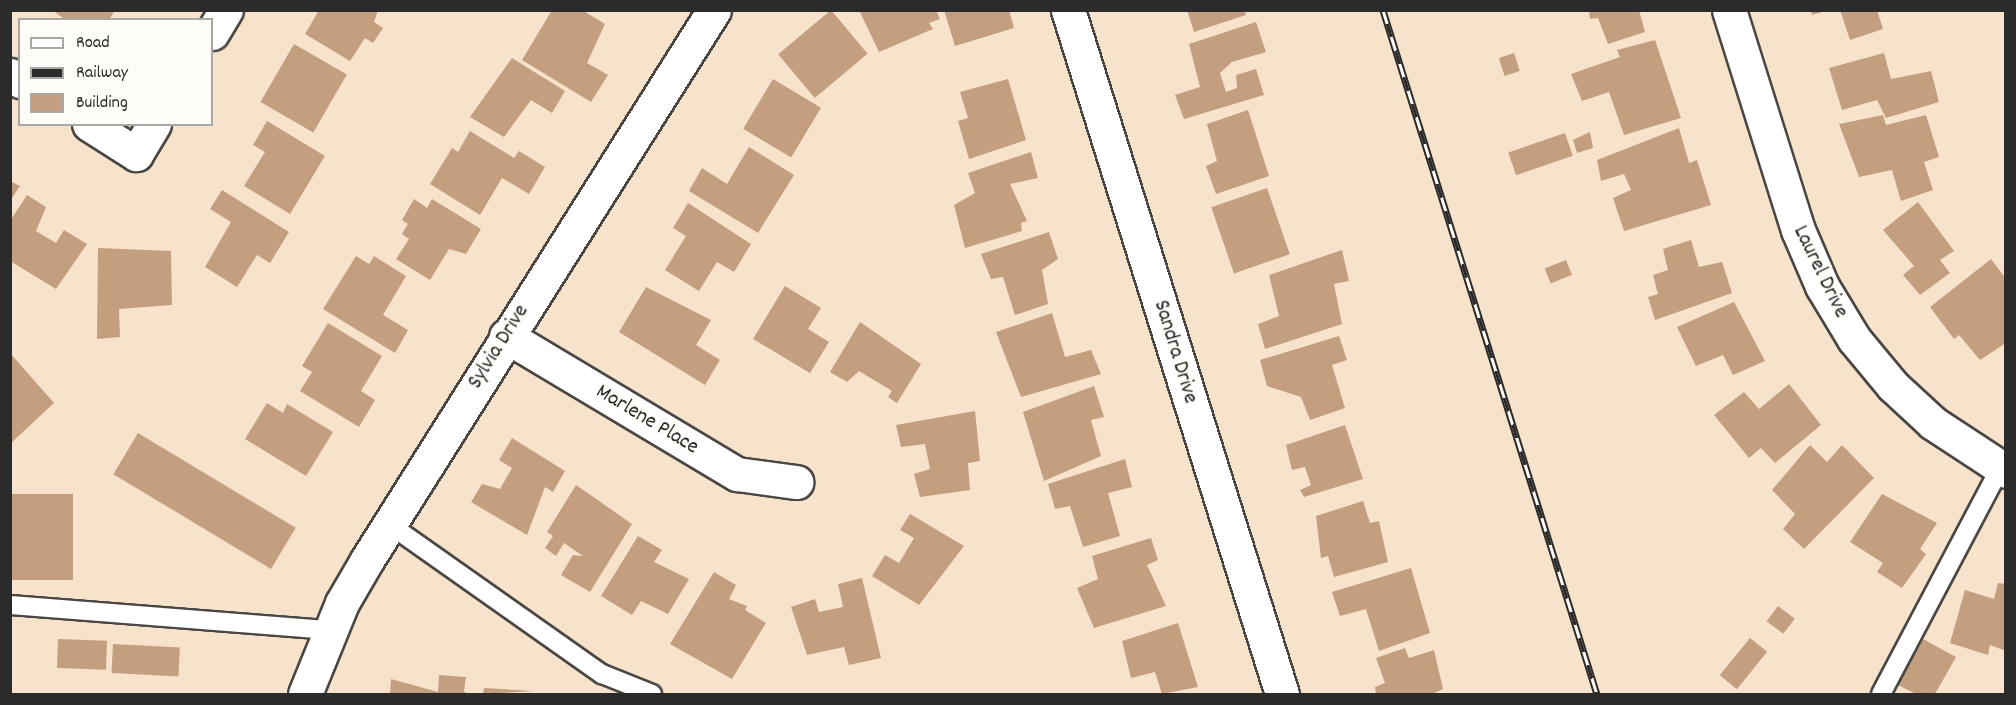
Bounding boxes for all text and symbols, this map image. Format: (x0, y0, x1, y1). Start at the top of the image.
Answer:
legend (18, 18, 213, 126)
text: Road (76, 31, 110, 56)
text: Railway (76, 61, 128, 86)
text: Building (76, 91, 128, 116)
street label: Laurel Drive (1786, 222, 1854, 322)
street label: Sandra Drive (1147, 297, 1203, 407)
street label: Sylvia Drive (463, 300, 535, 394)
street label: Marlene Place (591, 379, 703, 461)

